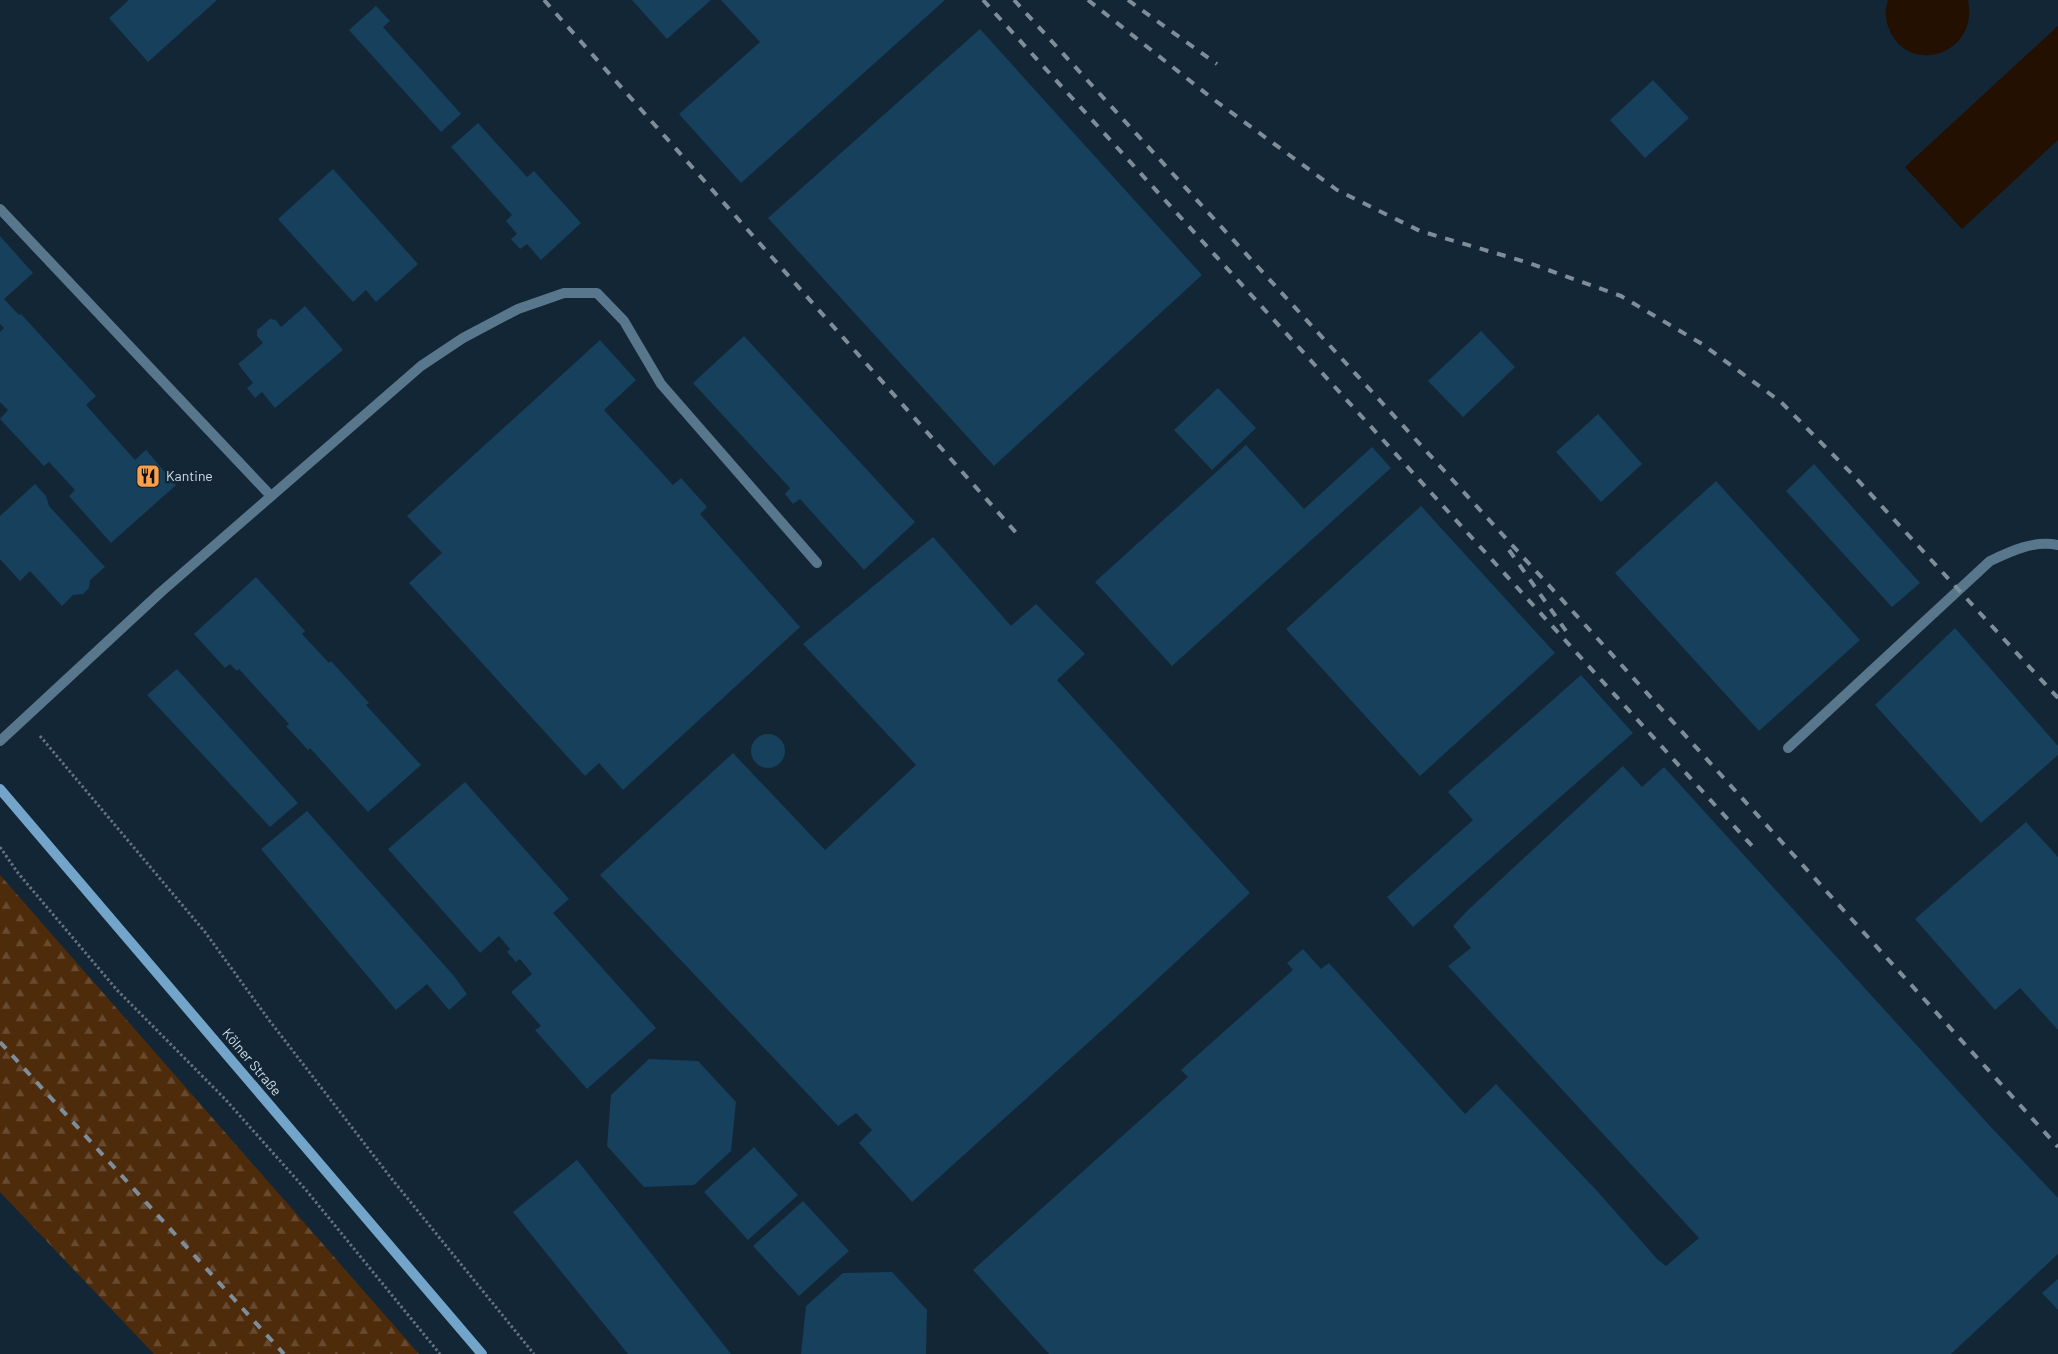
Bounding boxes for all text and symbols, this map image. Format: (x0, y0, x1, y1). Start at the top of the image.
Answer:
restaurant icon: Kantine (135, 463, 161, 489)
place label: Kantine (166, 467, 213, 484)
street label: Kölner Straße (219, 1025, 285, 1099)

